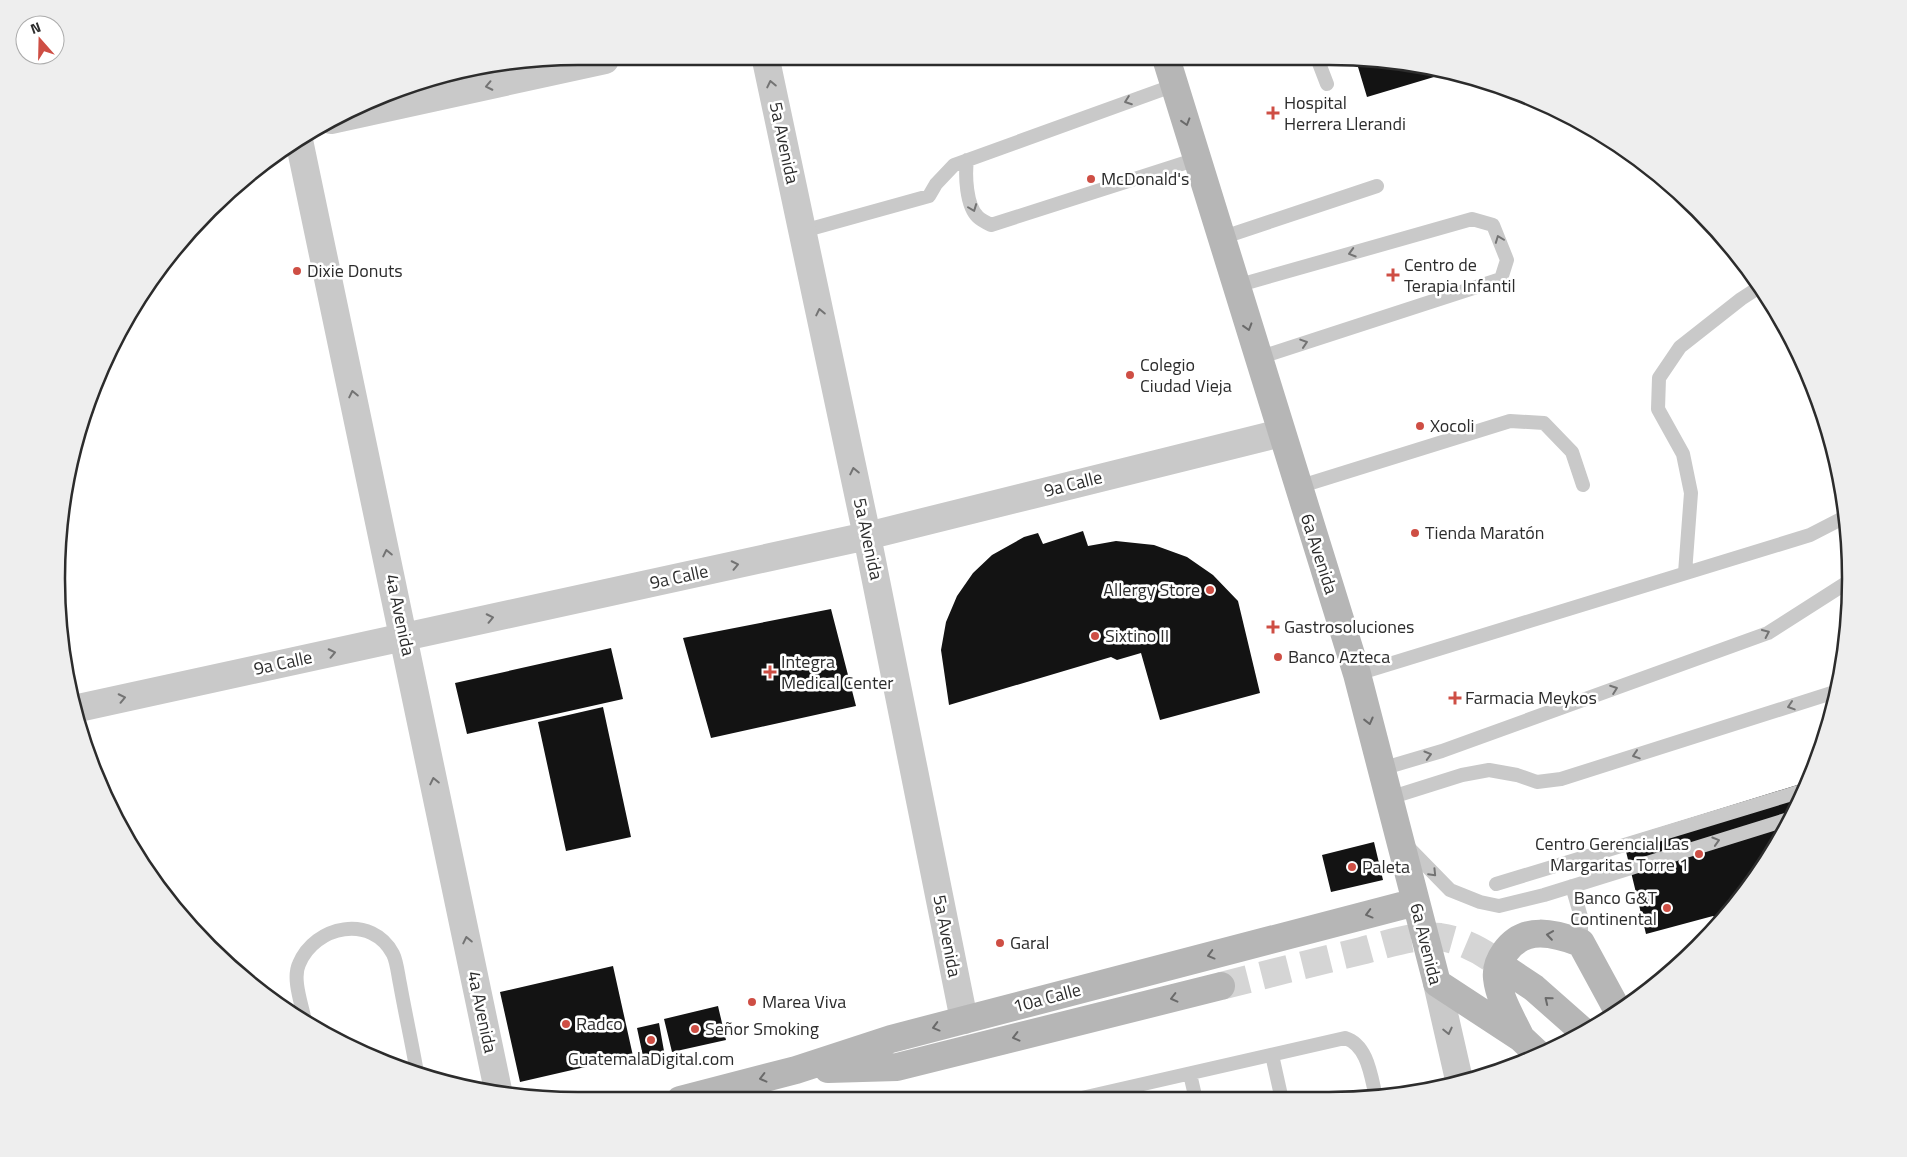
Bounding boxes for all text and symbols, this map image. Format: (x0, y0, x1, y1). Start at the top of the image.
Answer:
north arrow (15, 15, 65, 65)
text: N (27, 16, 44, 39)
one-way arrow (485, 80, 494, 91)
one-way arrow (767, 80, 777, 89)
place label: Hospital Herrera Llerandi (1284, 89, 1406, 137)
one-way arrow (1125, 95, 1133, 105)
street label: 5a Avenida (763, 99, 806, 186)
marker: Hospital Herrera Llerandi (1266, 106, 1280, 120)
one-way arrow (1180, 117, 1190, 125)
place label: McDonald's (1101, 165, 1189, 192)
marker: McDonald's (1085, 173, 1097, 185)
one-way arrow (967, 203, 978, 212)
one-way arrow (1495, 235, 1505, 244)
one-way arrow (1348, 247, 1356, 257)
place label: Centro de Terapia Infantil (1404, 251, 1516, 299)
place label: Dixie Donuts (307, 257, 403, 284)
marker: Dixie Donuts (291, 265, 303, 277)
marker: Centro de Terapia Infantil (1386, 268, 1400, 282)
one-way arrow (815, 307, 826, 316)
one-way arrow (1243, 323, 1253, 331)
one-way arrow (1300, 339, 1308, 349)
place label: Colegio Ciudad Vieja (1140, 351, 1232, 399)
marker: Colegio Ciudad Vieja (1124, 369, 1136, 381)
one-way arrow (348, 390, 359, 399)
place label: Xocoli (1430, 412, 1475, 439)
marker: Xocoli (1414, 420, 1426, 432)
street label: 9a Calle (1041, 463, 1105, 504)
one-way arrow (849, 466, 859, 475)
street label: 5a Avenida (847, 495, 890, 582)
street label: 6a Avenida (1294, 510, 1345, 598)
place label: Tienda Maratón (1425, 519, 1545, 546)
marker: Tienda Maratón (1409, 527, 1421, 539)
one-way arrow (382, 549, 393, 557)
street label: 9a Calle (647, 557, 711, 596)
one-way arrow (730, 560, 739, 570)
street label: 4a Avenida (379, 571, 422, 658)
place label: Allergy Store (1103, 576, 1200, 603)
marker: Allergy Store (1204, 584, 1216, 596)
one-way arrow (486, 613, 495, 624)
place label: Gastrosoluciones (1284, 613, 1414, 640)
marker: Gastrosoluciones (1266, 620, 1280, 634)
place label: Sixtino II (1105, 622, 1169, 649)
one-way arrow (1761, 629, 1770, 639)
marker: Sixtino II (1089, 630, 1101, 642)
street label: 9a Calle (251, 643, 315, 682)
place label: Banco Azteca (1288, 643, 1390, 670)
one-way arrow (327, 648, 336, 658)
place label: Integra Medical Center (781, 648, 894, 696)
marker: Banco Azteca (1272, 651, 1284, 663)
marker: Integra Medical Center (763, 665, 777, 679)
place label: Farmacia Meykos (1465, 684, 1597, 711)
one-way arrow (1609, 685, 1618, 695)
marker: Farmacia Meykos (1449, 692, 1461, 704)
one-way arrow (117, 693, 126, 704)
one-way arrow (1787, 700, 1796, 710)
one-way arrow (1363, 717, 1374, 726)
one-way arrow (1633, 750, 1641, 760)
one-way arrow (1423, 751, 1431, 761)
one-way arrow (430, 776, 440, 785)
place label: Centro Gerencial Las Margaritas Torre 1 (1535, 830, 1689, 878)
one-way arrow (1712, 837, 1720, 847)
marker: Centro Gerencial Las Margaritas Torre 1 (1693, 848, 1705, 860)
place label: Paleta (1362, 853, 1410, 880)
marker: Paleta (1346, 861, 1358, 873)
one-way arrow (1428, 867, 1437, 876)
place label: Banco G&T Continental (1570, 884, 1658, 932)
street label: 5a Avenida (926, 892, 969, 979)
street label: 6a Avenida (1403, 900, 1450, 988)
marker: Banco G&T Continental (1661, 902, 1673, 914)
one-way arrow (1364, 908, 1373, 919)
place label: Garal (1010, 929, 1050, 956)
one-way arrow (1545, 930, 1554, 940)
one-way arrow (462, 935, 473, 944)
marker: Garal (994, 937, 1006, 949)
one-way arrow (1207, 949, 1216, 960)
street label: 4a Avenida (461, 968, 504, 1055)
street label: 10a Calle (1010, 976, 1084, 1020)
place label: Marea Viva (762, 988, 846, 1015)
one-way arrow (1170, 992, 1179, 1003)
marker: Marea Viva (746, 996, 758, 1008)
one-way arrow (1545, 997, 1554, 1006)
place label: Radco (576, 1010, 623, 1037)
place label: Señor Smoking (705, 1015, 819, 1042)
marker: Radco (560, 1018, 572, 1030)
one-way arrow (931, 1021, 940, 1032)
marker: Señor Smoking (689, 1023, 701, 1035)
one-way arrow (1442, 1026, 1453, 1035)
one-way arrow (1012, 1031, 1021, 1042)
marker: GuatemalaDigital.com (645, 1034, 657, 1046)
place label: GuatemalaDigital.com (568, 1045, 734, 1072)
one-way arrow (760, 1073, 768, 1083)

